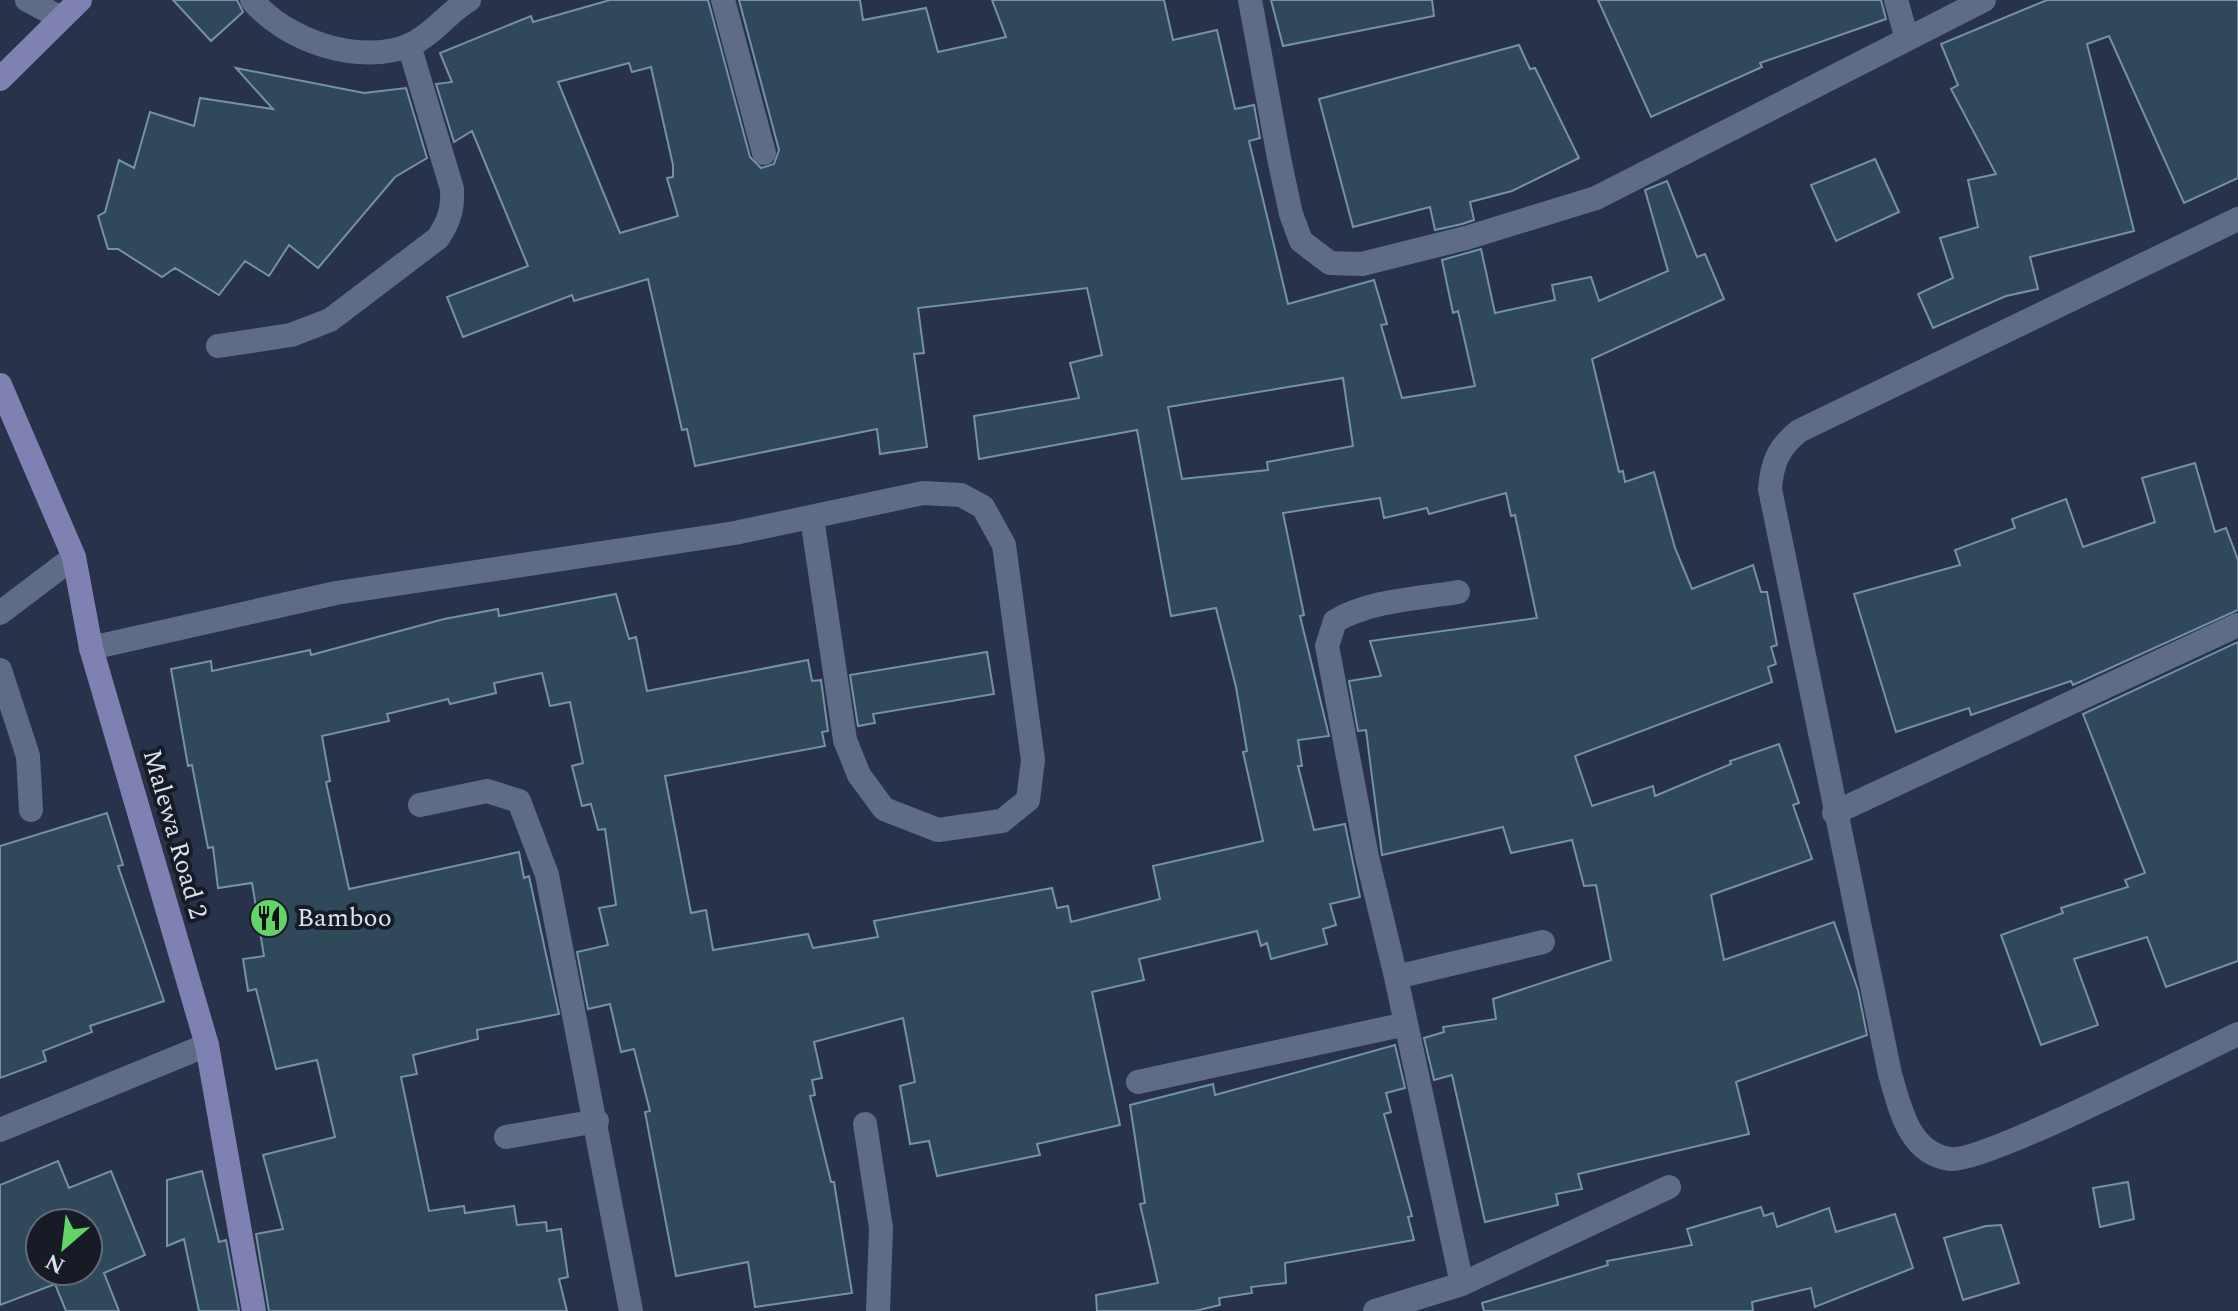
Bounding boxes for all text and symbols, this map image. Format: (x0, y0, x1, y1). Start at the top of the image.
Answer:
street label: Malewa Road 2 (132, 745, 218, 923)
restaurant icon: Bamboo (248, 897, 290, 939)
place label: Bamboo (297, 898, 392, 938)
north arrow (24, 1207, 104, 1287)
text: N (40, 1245, 71, 1282)

